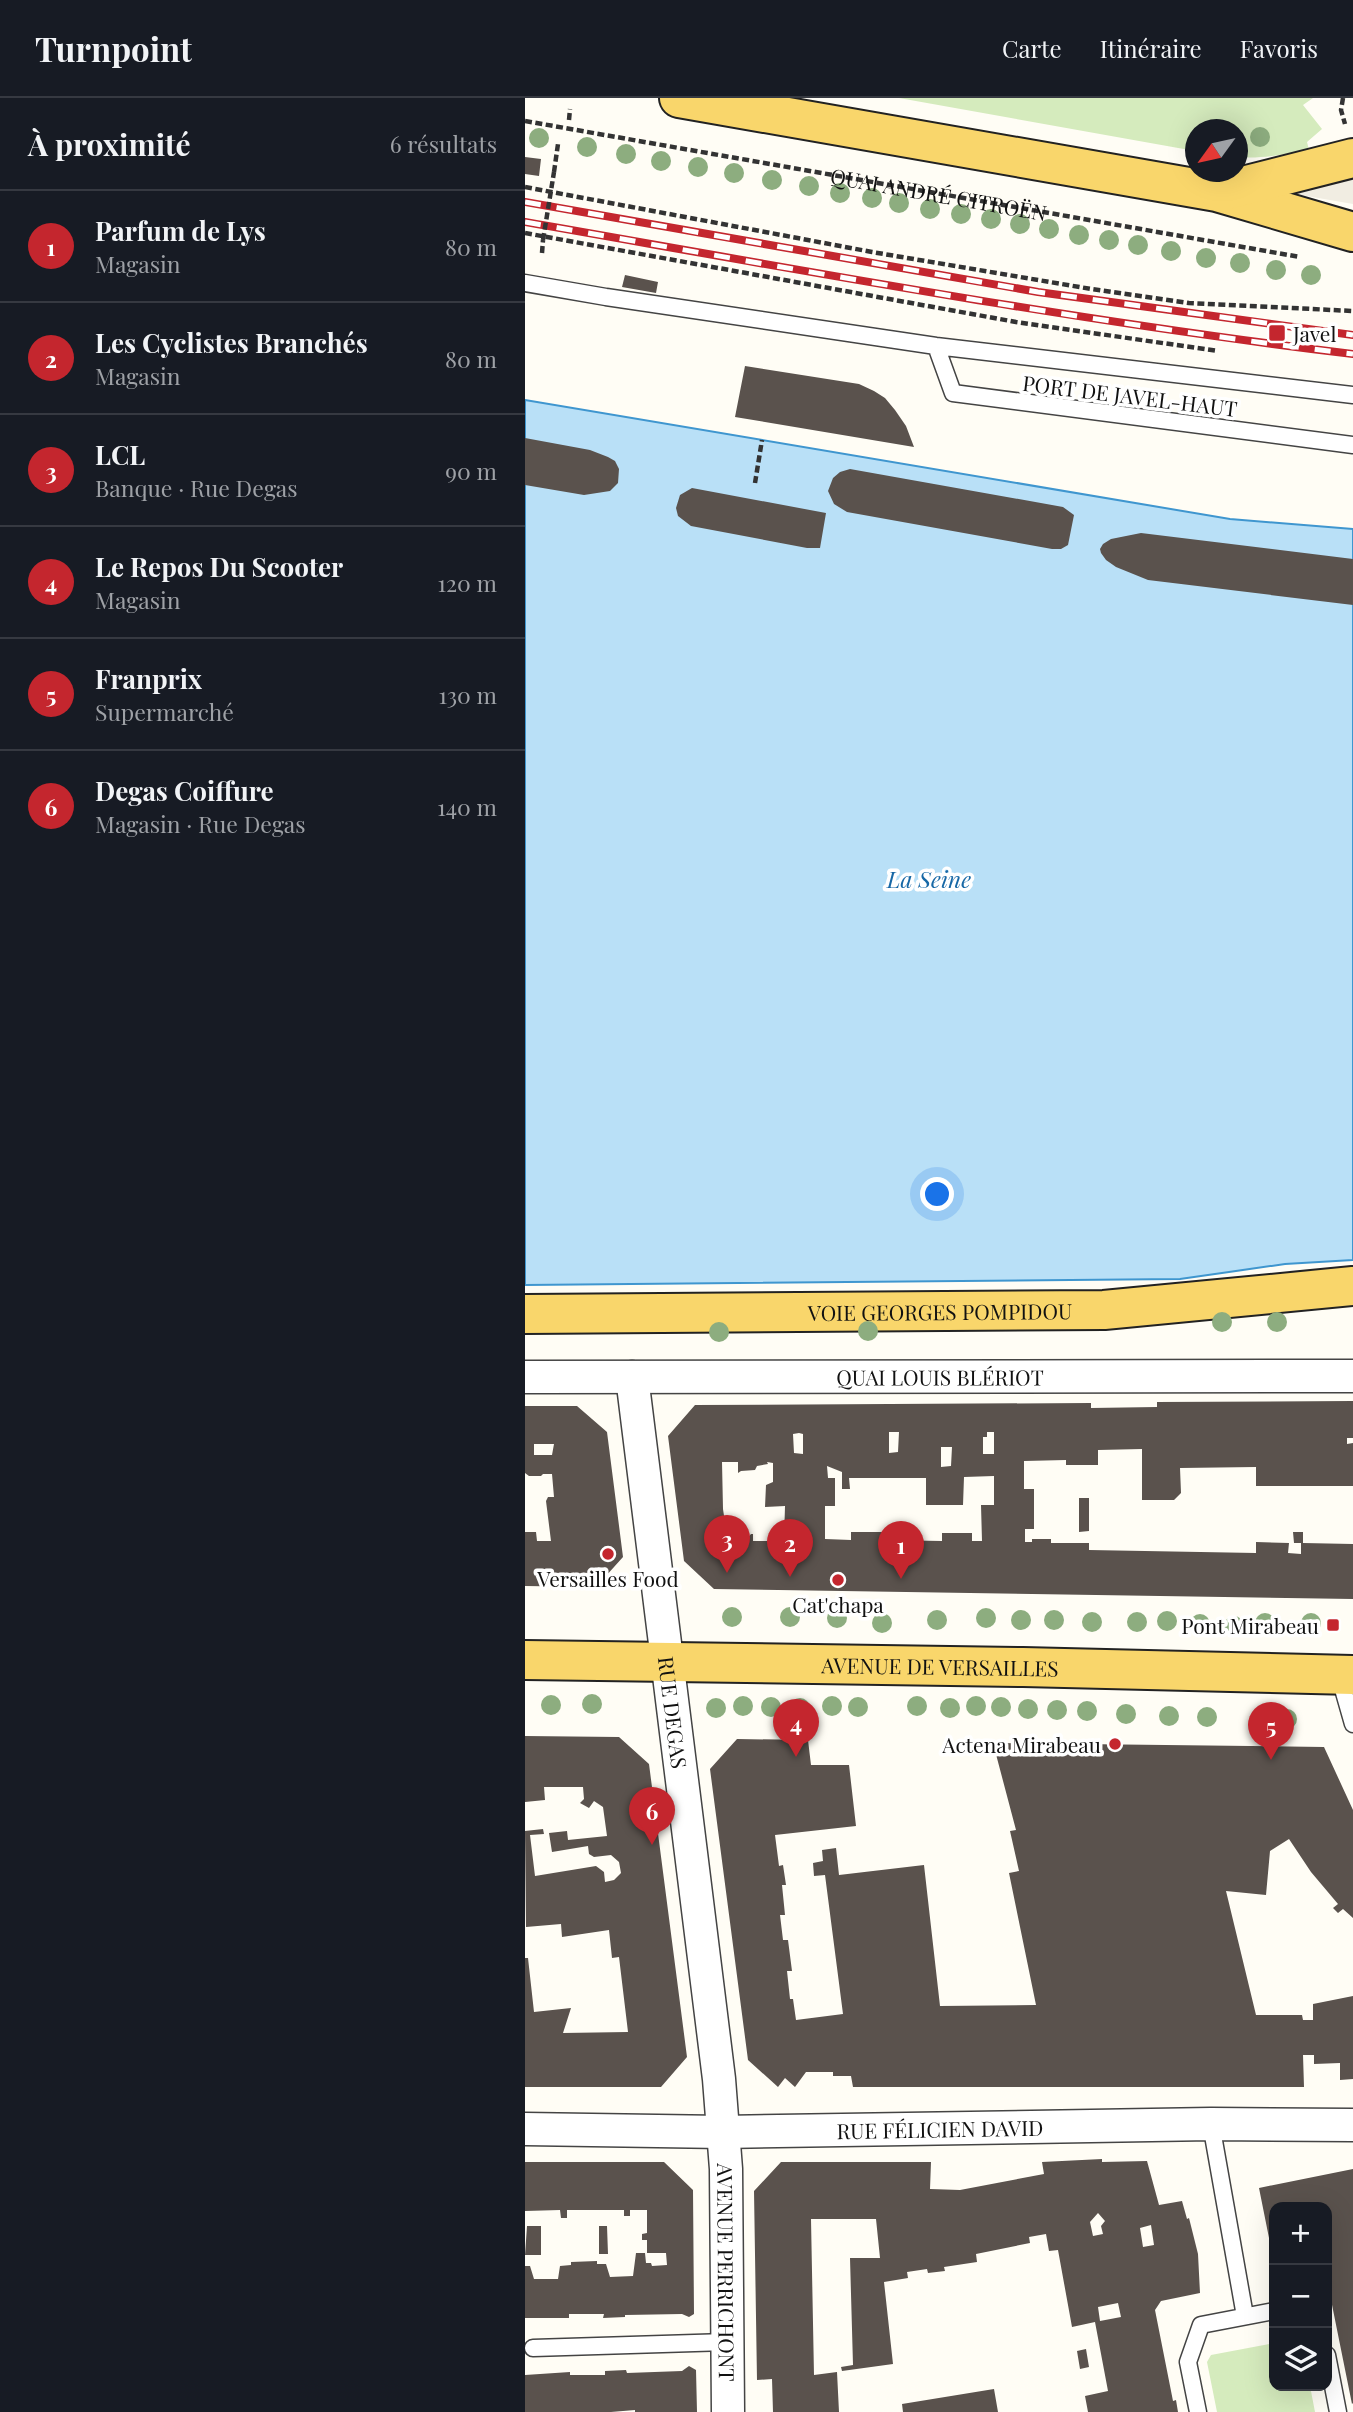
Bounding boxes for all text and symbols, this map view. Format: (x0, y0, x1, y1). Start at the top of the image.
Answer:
text: Turnpoint (35, 26, 192, 70)
text: Carte (1002, 32, 1062, 64)
text: Itinéraire (1100, 32, 1202, 64)
text: Favoris (1240, 32, 1318, 64)
north arrow (1185, 119, 1248, 182)
text: À proximité (28, 124, 191, 164)
text: 6 résultats (390, 128, 497, 159)
street label: QUAI ANDRÉ CITROËN (828, 161, 1049, 226)
text: Parfum de Lys (95, 213, 266, 248)
text: 1 (47, 231, 55, 262)
text: 80 m (445, 231, 497, 262)
text: Magasin (95, 248, 181, 279)
place label: Javel (1292, 319, 1336, 347)
marker: Javel (1267, 323, 1287, 343)
text: Les Cyclistes Branchés (95, 325, 368, 360)
text: 2 (45, 343, 57, 374)
text: 80 m (445, 343, 497, 374)
text: Magasin (95, 360, 181, 391)
street label: PORT DE JAVEL-HAUT (1021, 368, 1239, 422)
text: LCL (95, 437, 145, 472)
text: 3 (45, 455, 57, 486)
text: 90 m (445, 455, 497, 486)
text: Banque · Rue Degas (95, 472, 298, 503)
text: Le Repos Du Scooter (95, 549, 343, 584)
text: 4 (45, 567, 57, 598)
text: 120 m (438, 567, 497, 598)
text: Magasin (95, 584, 181, 615)
text: Franprix (95, 661, 202, 696)
text: 5 (46, 679, 56, 710)
text: 130 m (439, 679, 497, 710)
text: Supermarché (95, 696, 234, 727)
text: Degas Coiffure (95, 773, 274, 808)
text: 6 (45, 791, 57, 822)
text: 140 m (437, 791, 497, 822)
text: Magasin · Rue Degas (95, 808, 306, 839)
water label: La Seine (886, 863, 971, 894)
your location (920, 1177, 954, 1211)
street label: VOIE GEORGES POMPIDOU (807, 1296, 1072, 1326)
street label: QUAI LOUIS BLÉRIOT (836, 1362, 1044, 1391)
pin: 3 (704, 1515, 750, 1573)
pin: 2 (767, 1519, 813, 1577)
pin: 1 (878, 1521, 924, 1579)
marker: Versailles Food (600, 1546, 616, 1562)
place label: Versailles Food (536, 1564, 679, 1592)
marker: Cat'chapa (830, 1572, 846, 1588)
place label: Cat'chapa (792, 1590, 884, 1618)
place label: Pont Mirabeau (1181, 1611, 1319, 1639)
marker: Pont Mirabeau (1325, 1617, 1341, 1633)
street label: AVENUE DE VERSAILLES (820, 1650, 1059, 1682)
street label: RUE DEGAS (653, 1655, 694, 1770)
pin: 4 (773, 1699, 819, 1757)
pin: 5 (1248, 1702, 1294, 1760)
place label: Actena Mirabeau (941, 1730, 1101, 1758)
marker: Actena Mirabeau (1107, 1736, 1123, 1752)
pin: 6 (629, 1787, 675, 1845)
street label: RUE FÉLICIEN DAVID (836, 2113, 1044, 2144)
street label: AVENUE PERRICHONT (712, 2162, 742, 2382)
map controls (1269, 2202, 1332, 2391)
button: + (1269, 2202, 1332, 2265)
button: − (1269, 2265, 1332, 2328)
button: layers (1269, 2328, 1332, 2391)

